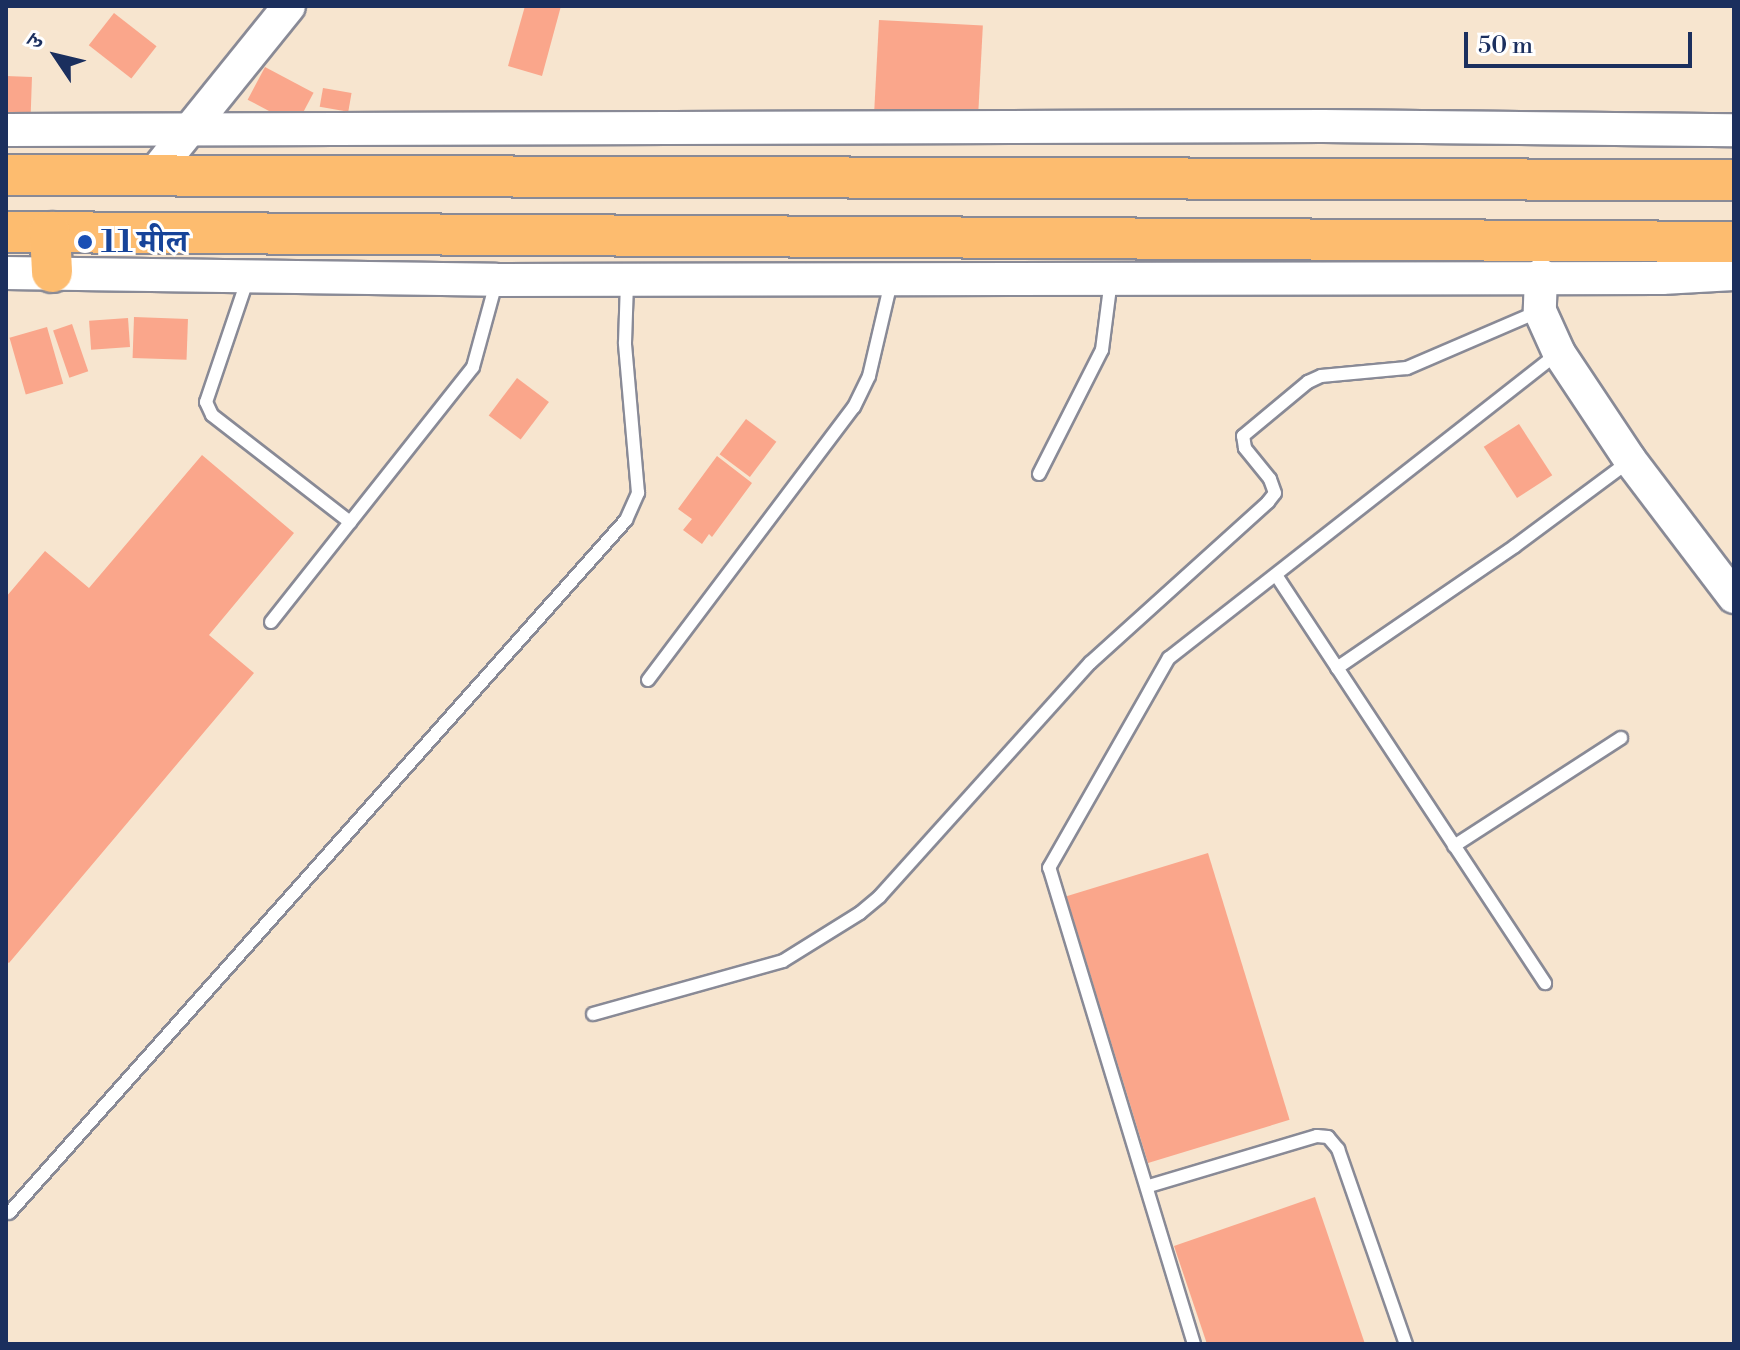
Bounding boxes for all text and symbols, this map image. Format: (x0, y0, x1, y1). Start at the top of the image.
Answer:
north arrow (16, 16, 96, 96)
scale bar (1468, 16, 1696, 66)
text: उ (22, 30, 50, 54)
text: 50 m (1478, 31, 1533, 61)
place label: 11 मील (101, 223, 188, 261)
marker: 11 मील (76, 233, 94, 251)

